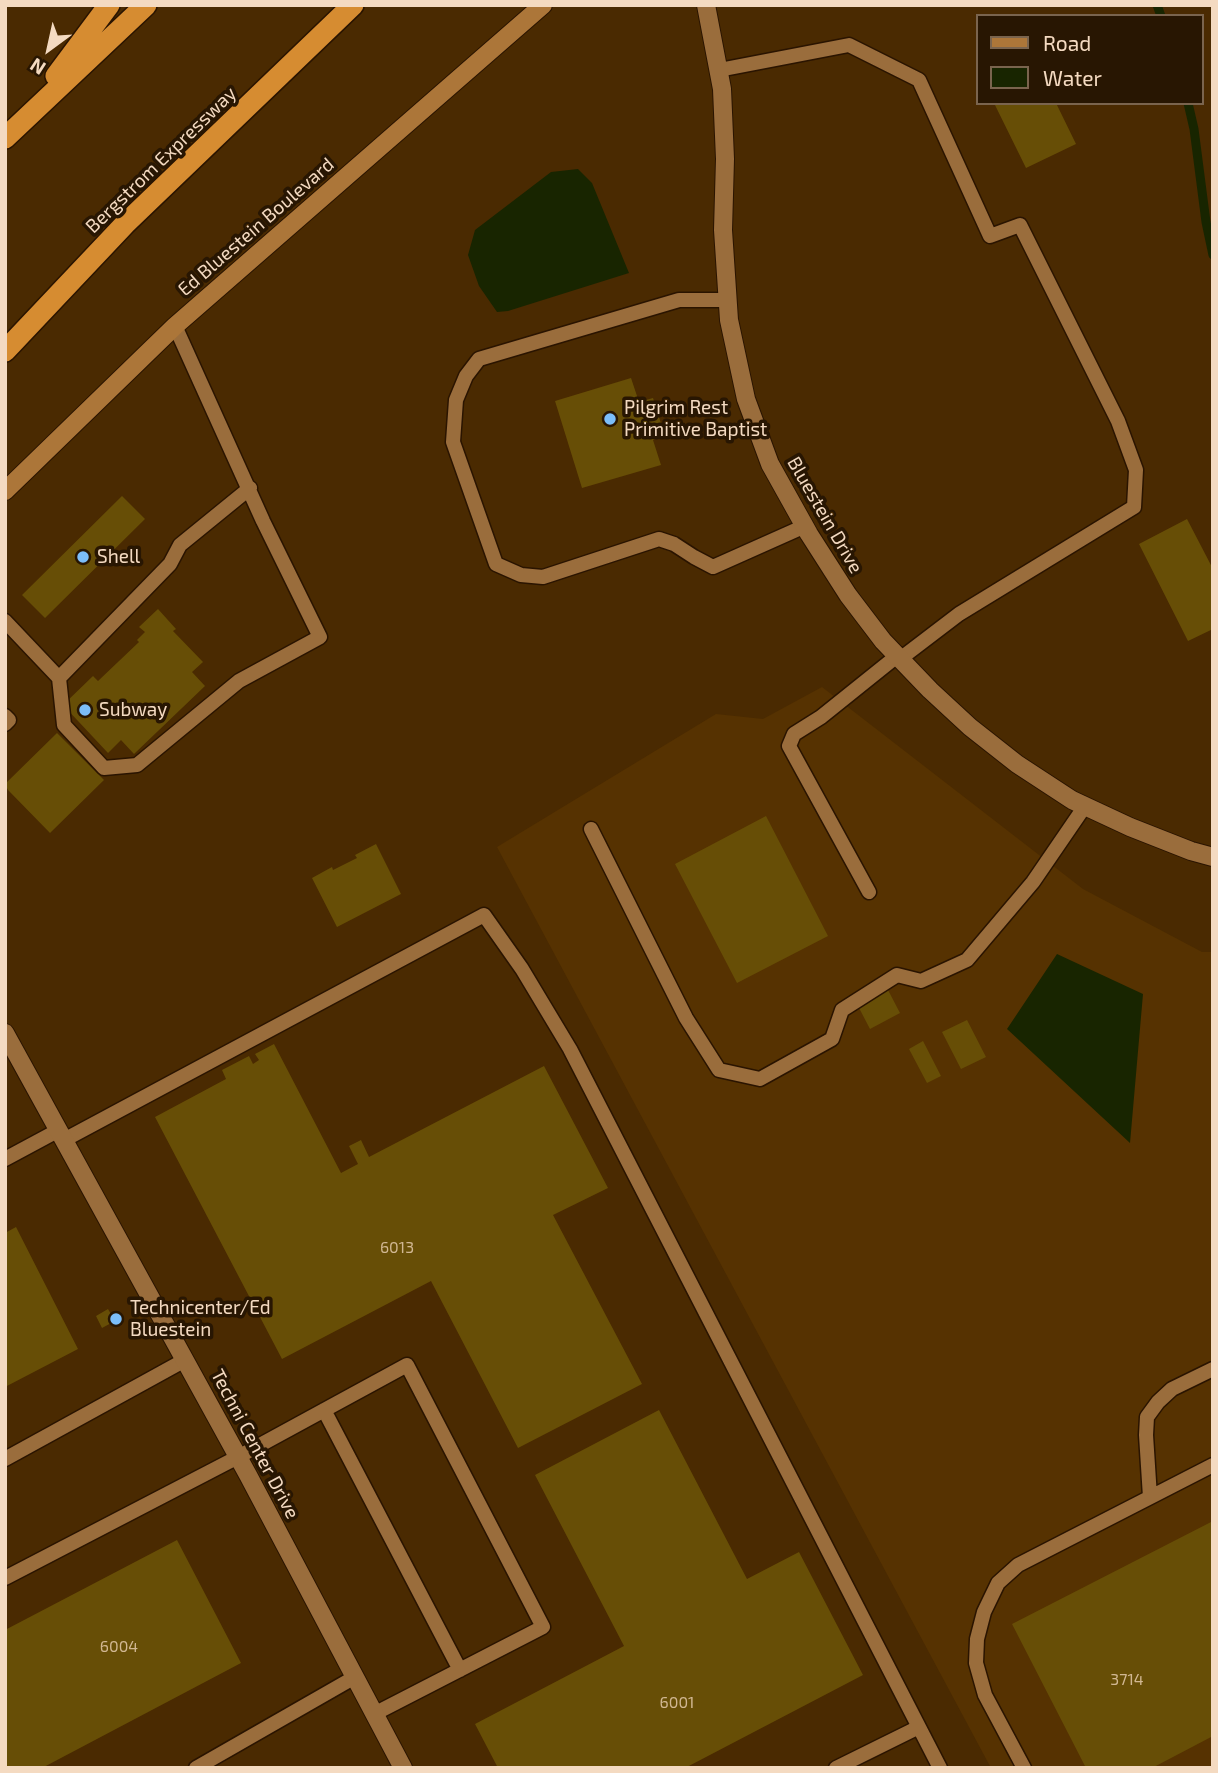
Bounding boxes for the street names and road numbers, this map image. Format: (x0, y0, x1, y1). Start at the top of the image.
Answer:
street label: Bergstrom Expressway (81, 82, 241, 238)
street label: Ed Bluestein Boulevard (173, 153, 339, 301)
street label: Bluestein Drive (782, 453, 868, 577)
street label: Techni Center Drive (206, 1365, 304, 1523)

